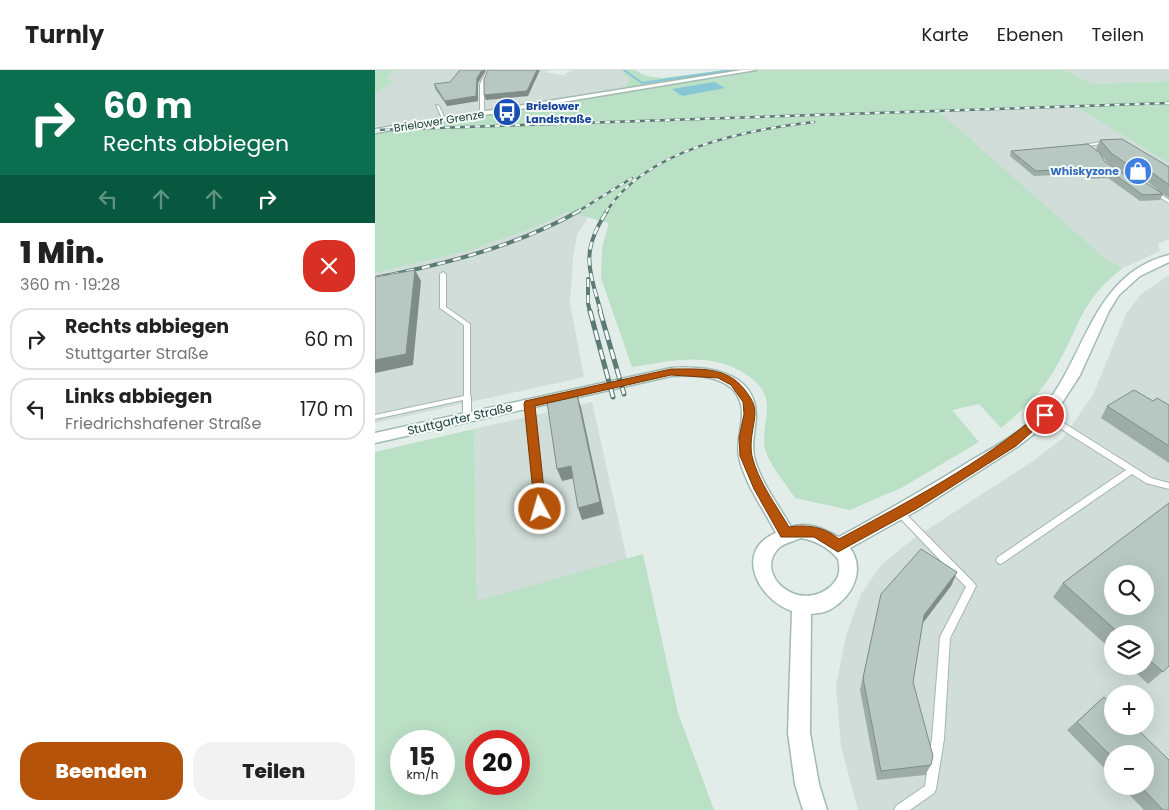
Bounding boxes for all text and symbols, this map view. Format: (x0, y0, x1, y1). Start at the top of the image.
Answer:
text: Turnly (25, 18, 104, 51)
text: Karte (921, 22, 969, 47)
text: Ebenen (997, 22, 1064, 47)
text: Teilen (1092, 22, 1144, 47)
text: 60 m (103, 81, 193, 130)
icon: right (20, 90, 85, 155)
bus stop icon: Brielower Landstraße (492, 97, 522, 127)
place label: Brielower Landstraße (526, 98, 592, 127)
street label: Brielower Grenze (393, 106, 486, 136)
text: Rechts abbiegen (103, 128, 289, 159)
shop icon: Whiskyzone (1123, 156, 1153, 186)
place label: Whiskyzone (1050, 163, 1119, 179)
icon: left (94, 185, 122, 213)
icon: ahead (147, 185, 175, 213)
icon: ahead (200, 185, 228, 213)
icon: right (253, 185, 281, 213)
text: 1 Min. (20, 231, 104, 274)
button: close (303, 240, 355, 292)
text: 360 m · 19:28 (20, 273, 120, 296)
text: Rechts abbiegen (65, 313, 229, 340)
icon: right (22, 325, 50, 353)
text: 60 m (304, 326, 353, 353)
text: Stuttgarter Straße (65, 342, 209, 365)
text: Links abbiegen (65, 383, 212, 410)
pin (1024, 394, 1066, 436)
icon: left (22, 395, 50, 423)
text: 170 m (300, 396, 353, 423)
street label: Stuttgarter Straße (406, 398, 514, 439)
icon: arrive (1031, 401, 1059, 429)
text: Friedrichshafener Straße (65, 412, 261, 435)
position arrow (513, 482, 565, 534)
map controls (1104, 565, 1154, 795)
button: search (1104, 565, 1154, 615)
button: layers (1104, 625, 1154, 675)
button: + (1104, 685, 1154, 735)
speed limit sign: 20 (465, 730, 530, 795)
text: 15 (410, 739, 435, 774)
button: Beenden (20, 742, 183, 800)
button: Teilen (193, 742, 355, 800)
button: − (1104, 745, 1154, 795)
text: km/h (407, 766, 438, 783)

